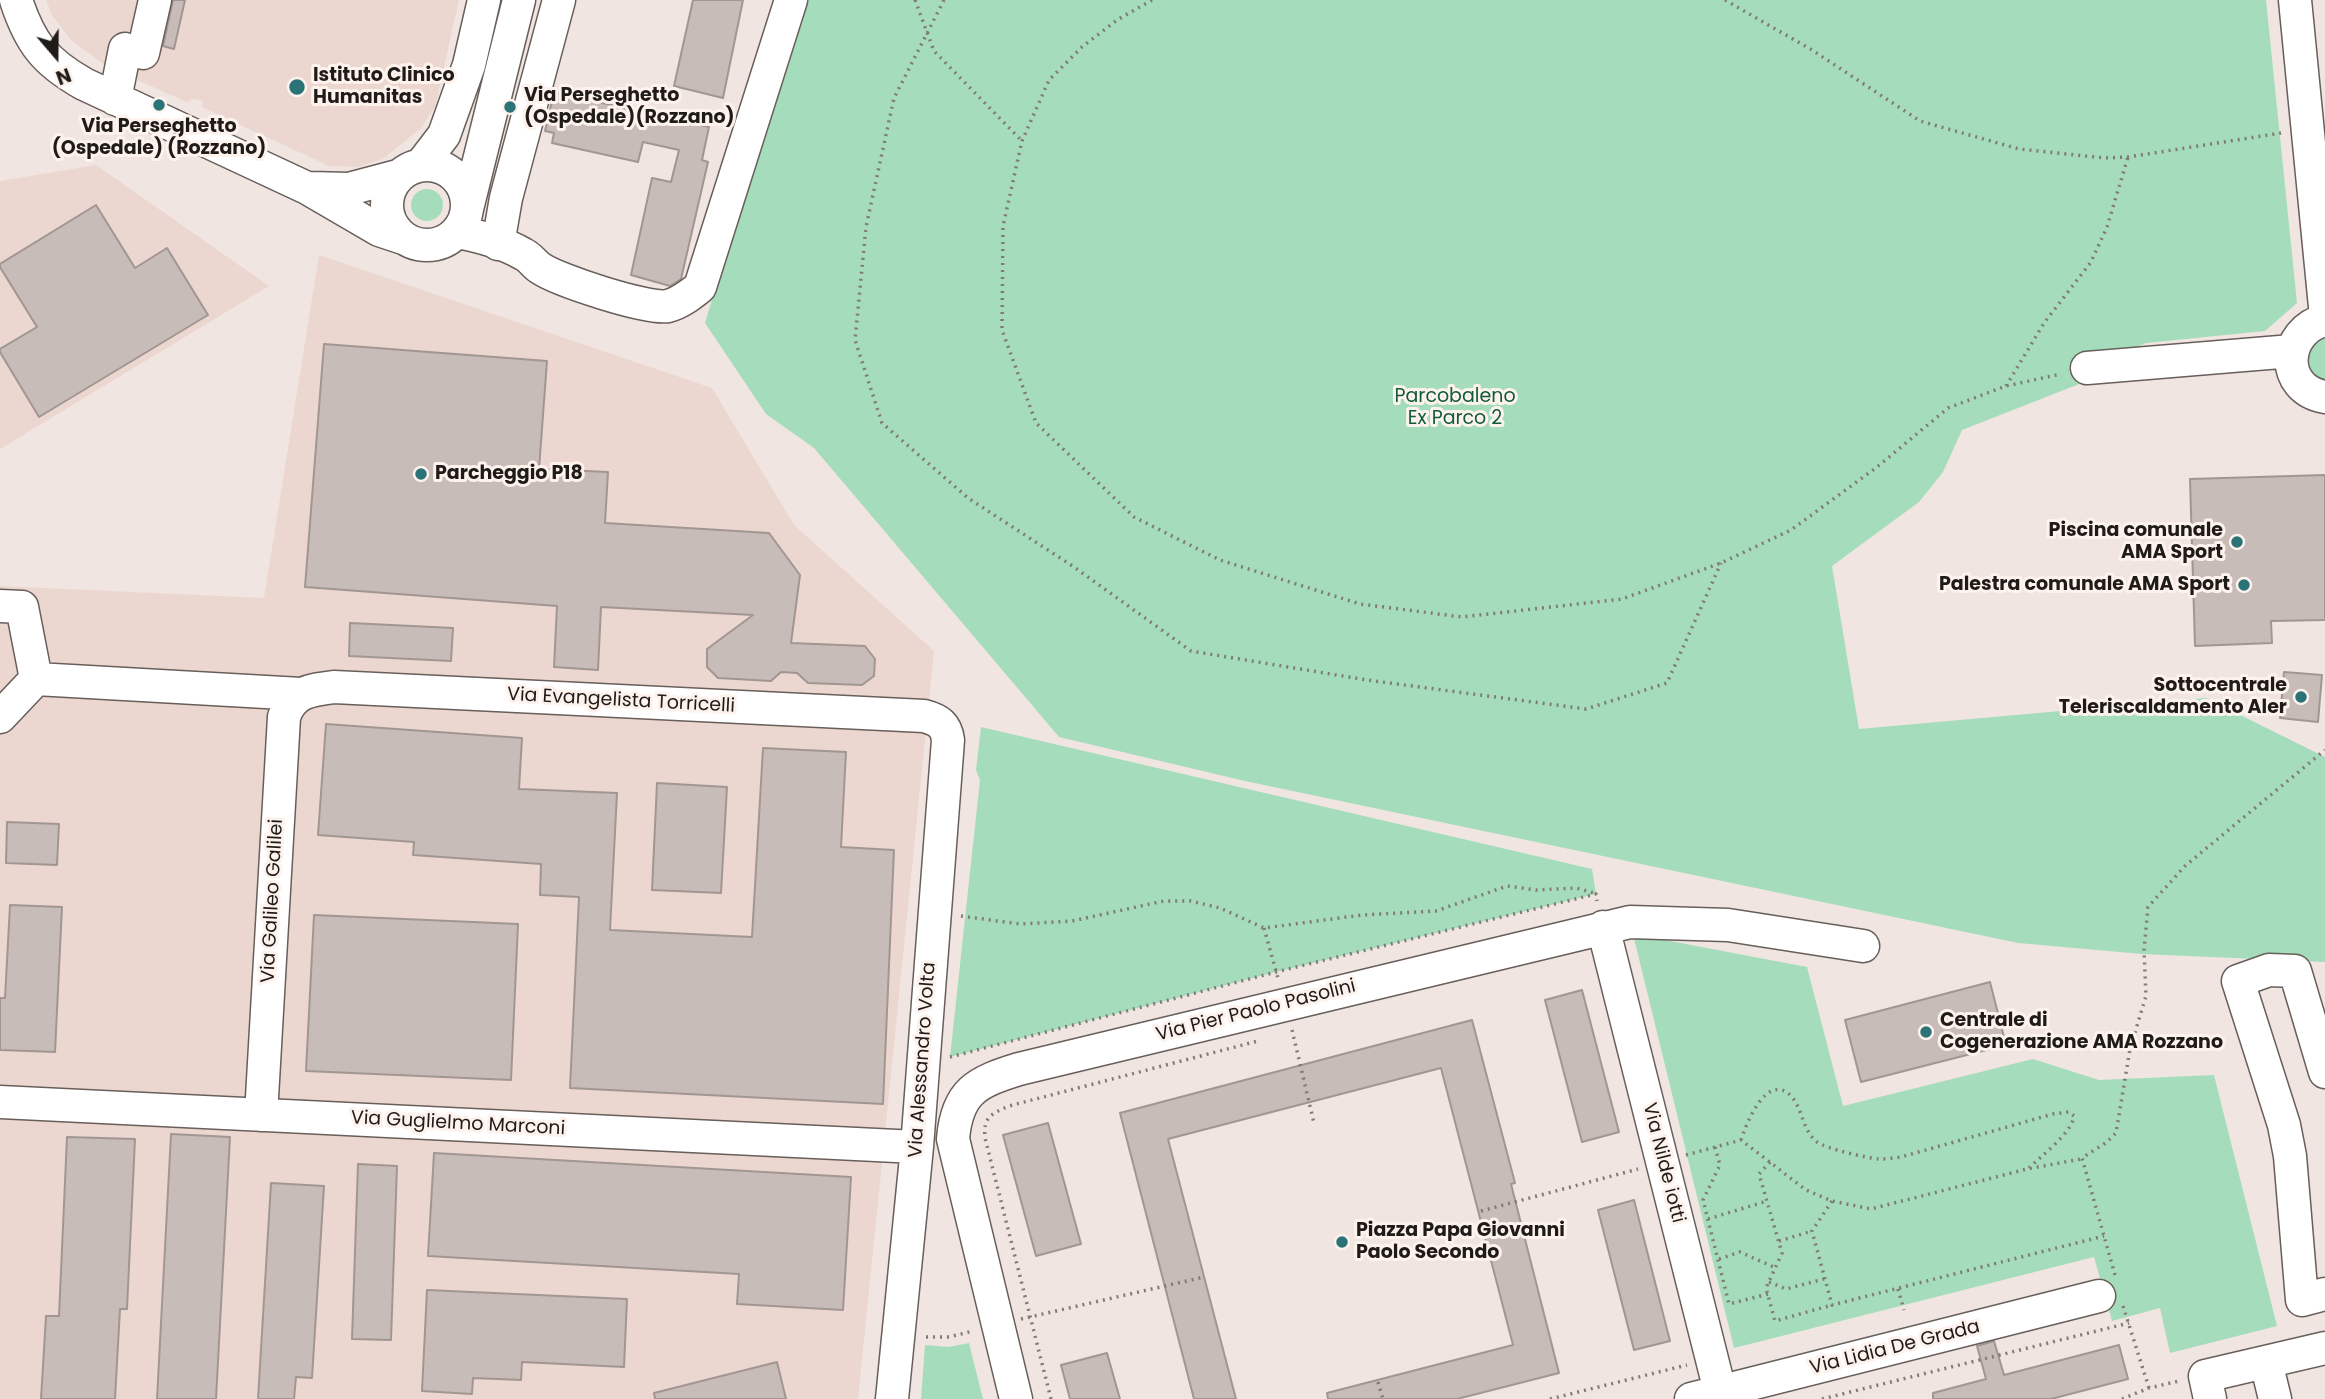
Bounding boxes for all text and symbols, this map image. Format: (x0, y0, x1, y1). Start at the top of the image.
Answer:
north arrow (21, 21, 91, 91)
text: N (52, 61, 75, 91)
place label: Istituto Clinico Humanitas (313, 65, 455, 109)
marker: Istituto Clinico Humanitas (287, 77, 307, 97)
place label: Via Perseghetto (Ospedale)(Rozzano) (524, 85, 735, 129)
marker: Via Perseghetto (Ospedale) (Rozzano) (151, 97, 167, 113)
marker: Via Perseghetto (Ospedale)(Rozzano) (502, 99, 518, 115)
place label: Via Perseghetto (Ospedale) (Rozzano) (52, 116, 266, 160)
park label: Parcobaleno Ex Parco 2 (1394, 386, 1516, 430)
place label: Parcheggio P18 (435, 463, 583, 485)
marker: Parcheggio P18 (413, 466, 429, 482)
place label: Piscina comunale AMA Sport (2049, 520, 2223, 564)
marker: Piscina comunale AMA Sport (2229, 534, 2245, 550)
place label: Palestra comunale AMA Sport (1939, 574, 2230, 596)
marker: Palestra comunale AMA Sport (2236, 577, 2252, 593)
place label: Sottocentrale Teleriscaldamento Aler (2059, 675, 2287, 719)
street label: Via Evangelista Torricelli (506, 684, 736, 718)
marker: Sottocentrale Teleriscaldamento Aler (2293, 689, 2309, 705)
street label: Via Galileo Galilei (257, 818, 289, 984)
street label: Via Alessandro Volta (905, 961, 941, 1159)
street label: Via Pier Paolo Pasolini (1154, 975, 1358, 1047)
place label: Centrale di Cogenerazione AMA Rozzano (1940, 1010, 2223, 1054)
marker: Centrale di Cogenerazione AMA Rozzano (1918, 1024, 1934, 1040)
street label: Via Nilde iotti (1637, 1100, 1689, 1226)
street label: Via Guglielmo Marconi (350, 1107, 566, 1141)
place label: Piazza Papa Giovanni Paolo Secondo (1356, 1220, 1565, 1264)
marker: Piazza Papa Giovanni Paolo Secondo (1334, 1234, 1350, 1250)
street label: Via Lidia De Grada (1808, 1316, 1982, 1380)

